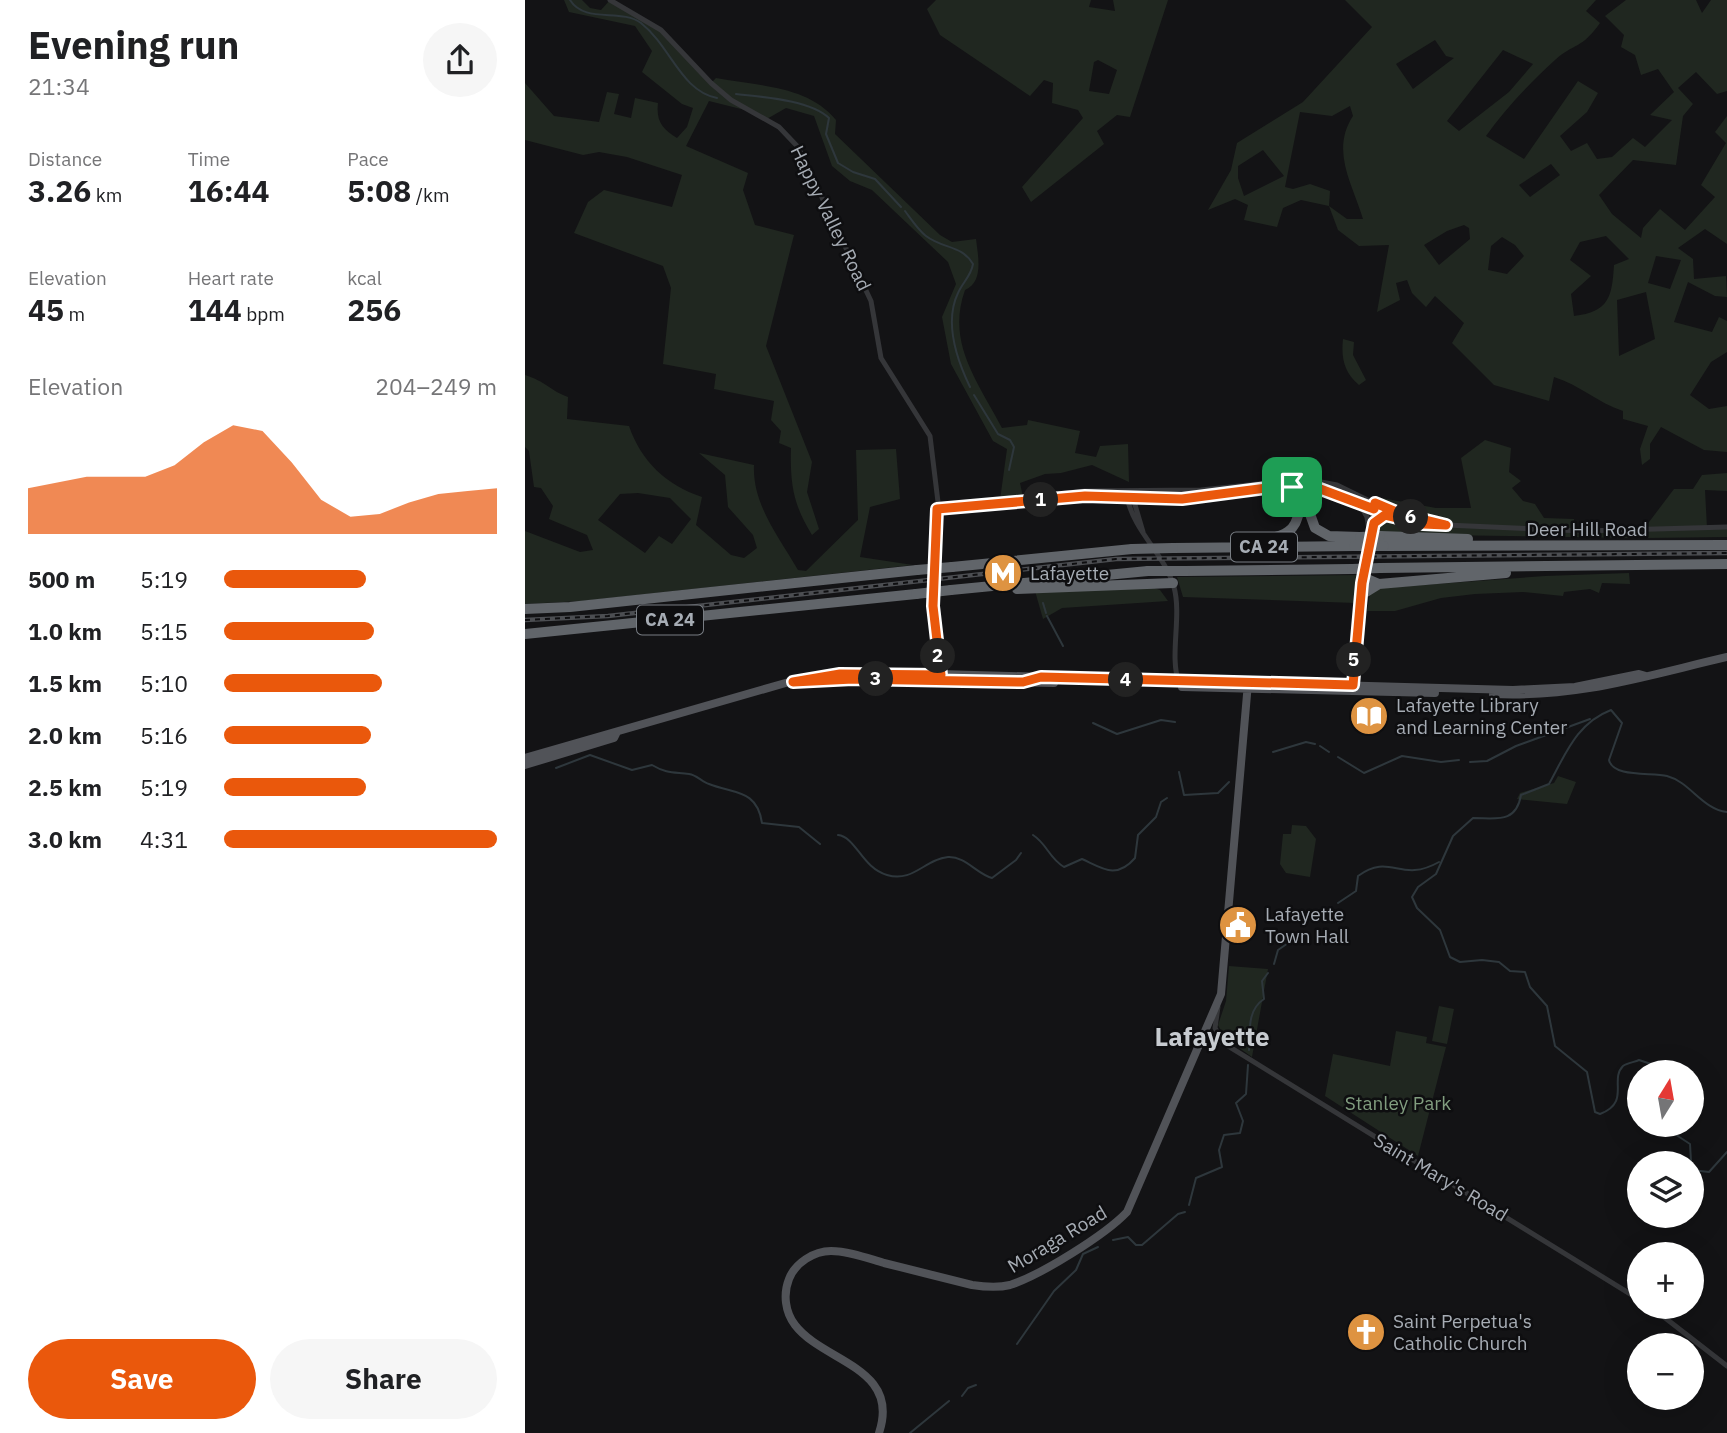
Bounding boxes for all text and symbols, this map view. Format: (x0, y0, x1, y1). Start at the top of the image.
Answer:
text: Evening run (28, 20, 239, 69)
button: share (423, 23, 497, 97)
text: 21:34 (28, 71, 90, 101)
street label: Happy Valley Road (785, 141, 877, 295)
text: Distance (28, 147, 102, 171)
text: Time (188, 147, 230, 171)
text: Pace (347, 147, 389, 171)
text: 3.26 (28, 171, 91, 210)
text: 16:44 (188, 171, 270, 210)
text: 5:08 (347, 171, 411, 210)
text: km (91, 183, 122, 207)
text: /km (411, 183, 450, 207)
text: Elevation (28, 266, 107, 290)
text: Heart rate (188, 266, 274, 290)
text: kcal (347, 266, 382, 290)
text: 45 (28, 290, 64, 329)
text: 144 (188, 290, 242, 329)
text: 256 (347, 290, 401, 329)
text: m (64, 302, 85, 326)
text: bpm (242, 302, 285, 326)
text: Elevation (28, 371, 123, 401)
text: 204–249 m (375, 371, 497, 401)
pin (1262, 457, 1322, 517)
icon: arrive (1273, 468, 1311, 506)
pin: 1 (1023, 482, 1059, 518)
text: 1 (1035, 487, 1046, 511)
pin: 6 (1393, 500, 1428, 534)
text: 6 (1405, 504, 1416, 528)
street label: Deer Hill Road (1526, 517, 1648, 541)
road number: CA 24 (1231, 532, 1297, 562)
metro station icon: Lafayette (982, 552, 1024, 594)
place label: Lafayette (1030, 561, 1109, 585)
text: 500 m (28, 564, 95, 594)
text: 5:19 (140, 564, 188, 594)
road number: CA 24 (637, 606, 703, 634)
text: 1.0 km (28, 616, 102, 646)
text: 5:15 (140, 616, 188, 646)
pin: 2 (921, 638, 955, 674)
pin: 5 (1337, 642, 1371, 678)
text: 2 (932, 643, 943, 667)
text: 5 (1348, 647, 1359, 671)
pin: 3 (859, 662, 893, 696)
pin: 4 (1109, 662, 1143, 698)
text: 3 (870, 666, 881, 690)
text: 4 (1120, 667, 1131, 691)
text: 1.5 km (28, 668, 102, 698)
text: 5:10 (140, 668, 188, 698)
place label: Lafayette Library and Learning Center (1396, 693, 1567, 739)
library icon: Lafayette Library and Learning Center (1348, 695, 1390, 737)
text: 2.0 km (28, 720, 102, 750)
text: 5:16 (140, 720, 188, 750)
text: 2.5 km (28, 772, 102, 802)
text: 5:19 (140, 772, 188, 802)
text: 3.0 km (28, 824, 102, 854)
text: 4:31 (140, 824, 188, 854)
place label: Lafayette Town Hall (1265, 902, 1349, 948)
public building icon: Lafayette Town Hall (1217, 904, 1259, 946)
district label: Lafayette (1154, 1019, 1270, 1053)
north arrow (1627, 1060, 1705, 1138)
map controls (1627, 1060, 1704, 1410)
park label: Stanley Park (1345, 1091, 1451, 1115)
street label: Saint Mary's Road (1369, 1127, 1513, 1227)
button: layers (1627, 1151, 1704, 1228)
street label: Moraga Road (1003, 1200, 1111, 1278)
button: + (1627, 1242, 1704, 1319)
place label: Saint Perpetua's Catholic Church (1393, 1309, 1532, 1355)
church icon: Saint Perpetua's Catholic Church (1345, 1311, 1387, 1353)
button: − (1627, 1333, 1704, 1410)
button: Save (28, 1339, 256, 1419)
button: Share (270, 1339, 497, 1419)

